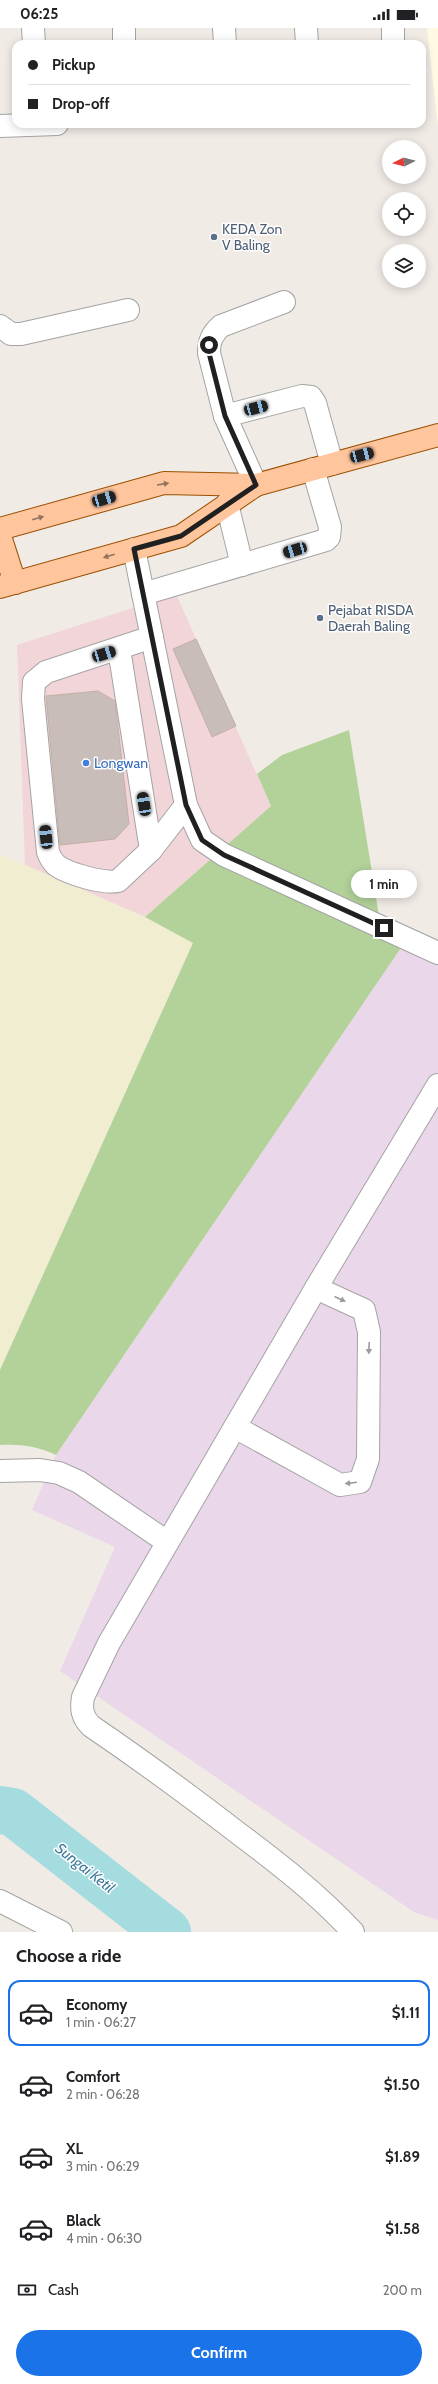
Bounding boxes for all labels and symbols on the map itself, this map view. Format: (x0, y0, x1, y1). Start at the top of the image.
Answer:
north arrow (382, 140, 426, 184)
place label: KEDA Zon V Baling (222, 220, 282, 254)
marker: KEDA Zon V Baling (209, 232, 219, 242)
route start (200, 336, 218, 354)
car (243, 399, 269, 417)
car (349, 446, 375, 464)
one-way arrow (157, 481, 169, 487)
car (91, 490, 117, 508)
one-way arrow (32, 515, 44, 521)
car (282, 541, 308, 559)
one-way arrow (103, 553, 115, 559)
place label: Pejabat RISDA Daerah Baling (328, 601, 414, 635)
marker: Pejabat RISDA Daerah Baling (315, 613, 325, 623)
car (91, 645, 117, 663)
place label: Longwan (94, 754, 148, 772)
marker: Longwan (81, 758, 91, 768)
car (136, 791, 152, 817)
car (39, 824, 53, 850)
callout: 1 min (351, 870, 417, 898)
route end (375, 919, 393, 937)
one-way arrow (334, 1296, 346, 1302)
one-way arrow (365, 1342, 372, 1354)
one-way arrow (345, 1480, 357, 1487)
water label: Sungai Ketil (52, 1839, 119, 1897)

